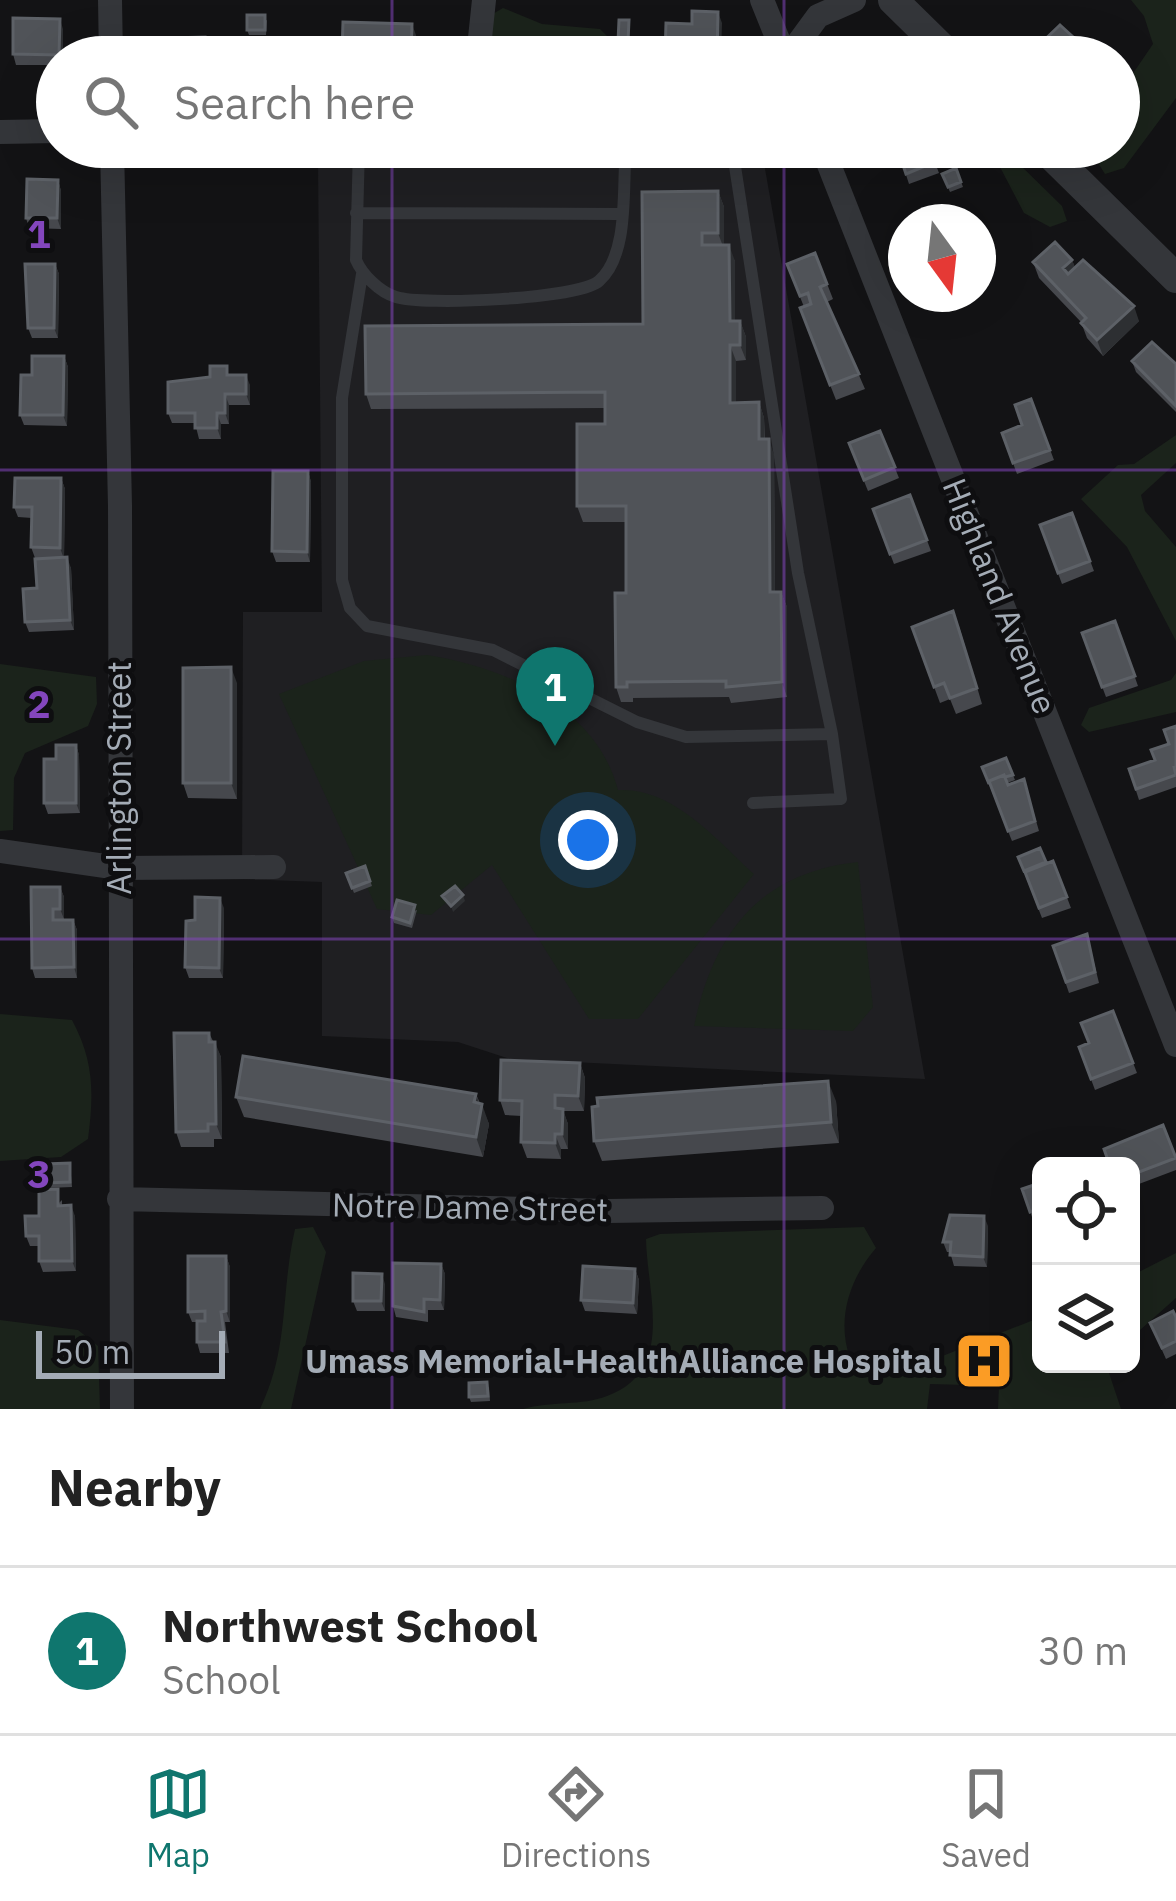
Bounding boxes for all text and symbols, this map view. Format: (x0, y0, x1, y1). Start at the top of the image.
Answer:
search box (36, 36, 1140, 168)
icon: search (78, 69, 144, 135)
text: Search here (174, 73, 415, 131)
north arrow (888, 204, 996, 312)
text: 1 (27, 208, 51, 259)
street label: Highland Avenue (934, 472, 1067, 720)
pin: 1 (516, 647, 594, 746)
street label: Arlington Street (97, 661, 140, 895)
text: 2 (27, 678, 51, 729)
your location (558, 810, 618, 870)
text: 3 (27, 1148, 51, 1199)
map controls (1032, 1157, 1140, 1373)
button: locate (1032, 1157, 1140, 1265)
street label: Notre Dame Street (332, 1183, 608, 1230)
button: layers (1032, 1265, 1140, 1373)
scale bar (36, 1325, 225, 1378)
text: 50 m (54, 1330, 130, 1373)
hospital icon: Umass Memorial-HealthAlliance Hospital (953, 1330, 1015, 1392)
place label: Umass Memorial-HealthAlliance Hospital (305, 1339, 942, 1382)
text: Nearby (48, 1454, 221, 1520)
text: Northwest School (162, 1596, 538, 1654)
text: 1 (75, 1625, 99, 1676)
text: 30 m (1038, 1625, 1128, 1676)
text: School (162, 1654, 281, 1705)
tab: Map (145, 1761, 211, 1876)
tab: Directions (501, 1761, 651, 1876)
tab: Saved (941, 1761, 1031, 1876)

